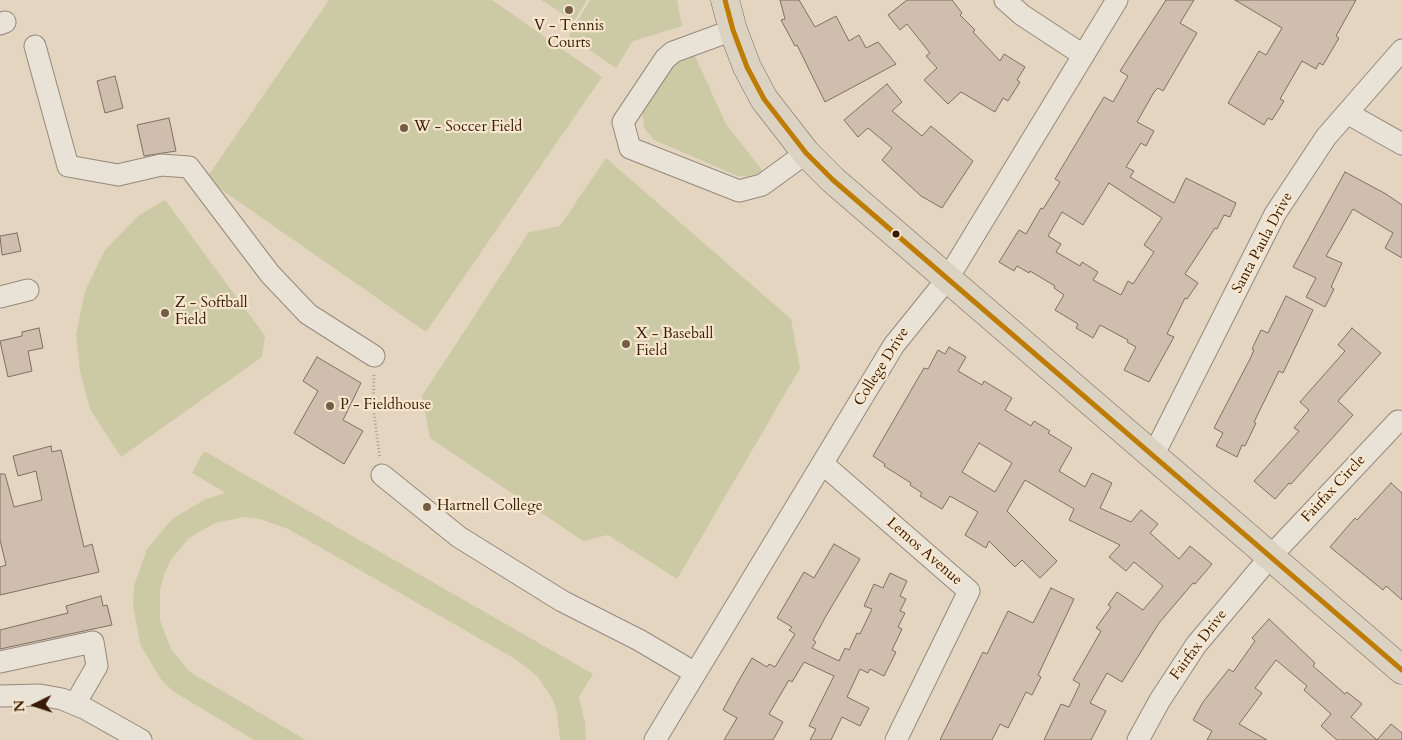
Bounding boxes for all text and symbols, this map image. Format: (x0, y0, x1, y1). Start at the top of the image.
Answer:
marker: V - Tennis Courts (563, 4, 575, 16)
place label: V - Tennis Courts (534, 18, 604, 53)
place label: W - Soccer Field (414, 119, 522, 137)
marker: W - Soccer Field (398, 122, 410, 134)
street label: Santa Paula Drive (1229, 189, 1297, 297)
unlabelled marker (891, 229, 901, 239)
place label: Z - Softball Field (175, 295, 248, 330)
marker: Z - Softball Field (159, 307, 171, 319)
street label: College Drive (851, 324, 913, 410)
place label: X - Baseball Field (636, 326, 713, 361)
marker: X - Baseball Field (620, 338, 632, 350)
place label: P - Fieldhouse (340, 397, 431, 415)
marker: P - Fieldhouse (324, 400, 336, 412)
street label: Fairfax Circle (1298, 451, 1370, 527)
place label: Hartnell College (437, 498, 542, 516)
marker: Hartnell College (421, 501, 433, 513)
street label: Lemos Avenue (882, 514, 966, 590)
street label: Fairfax Drive (1167, 606, 1231, 684)
north arrow (10, 680, 60, 730)
text: N (10, 699, 29, 713)

